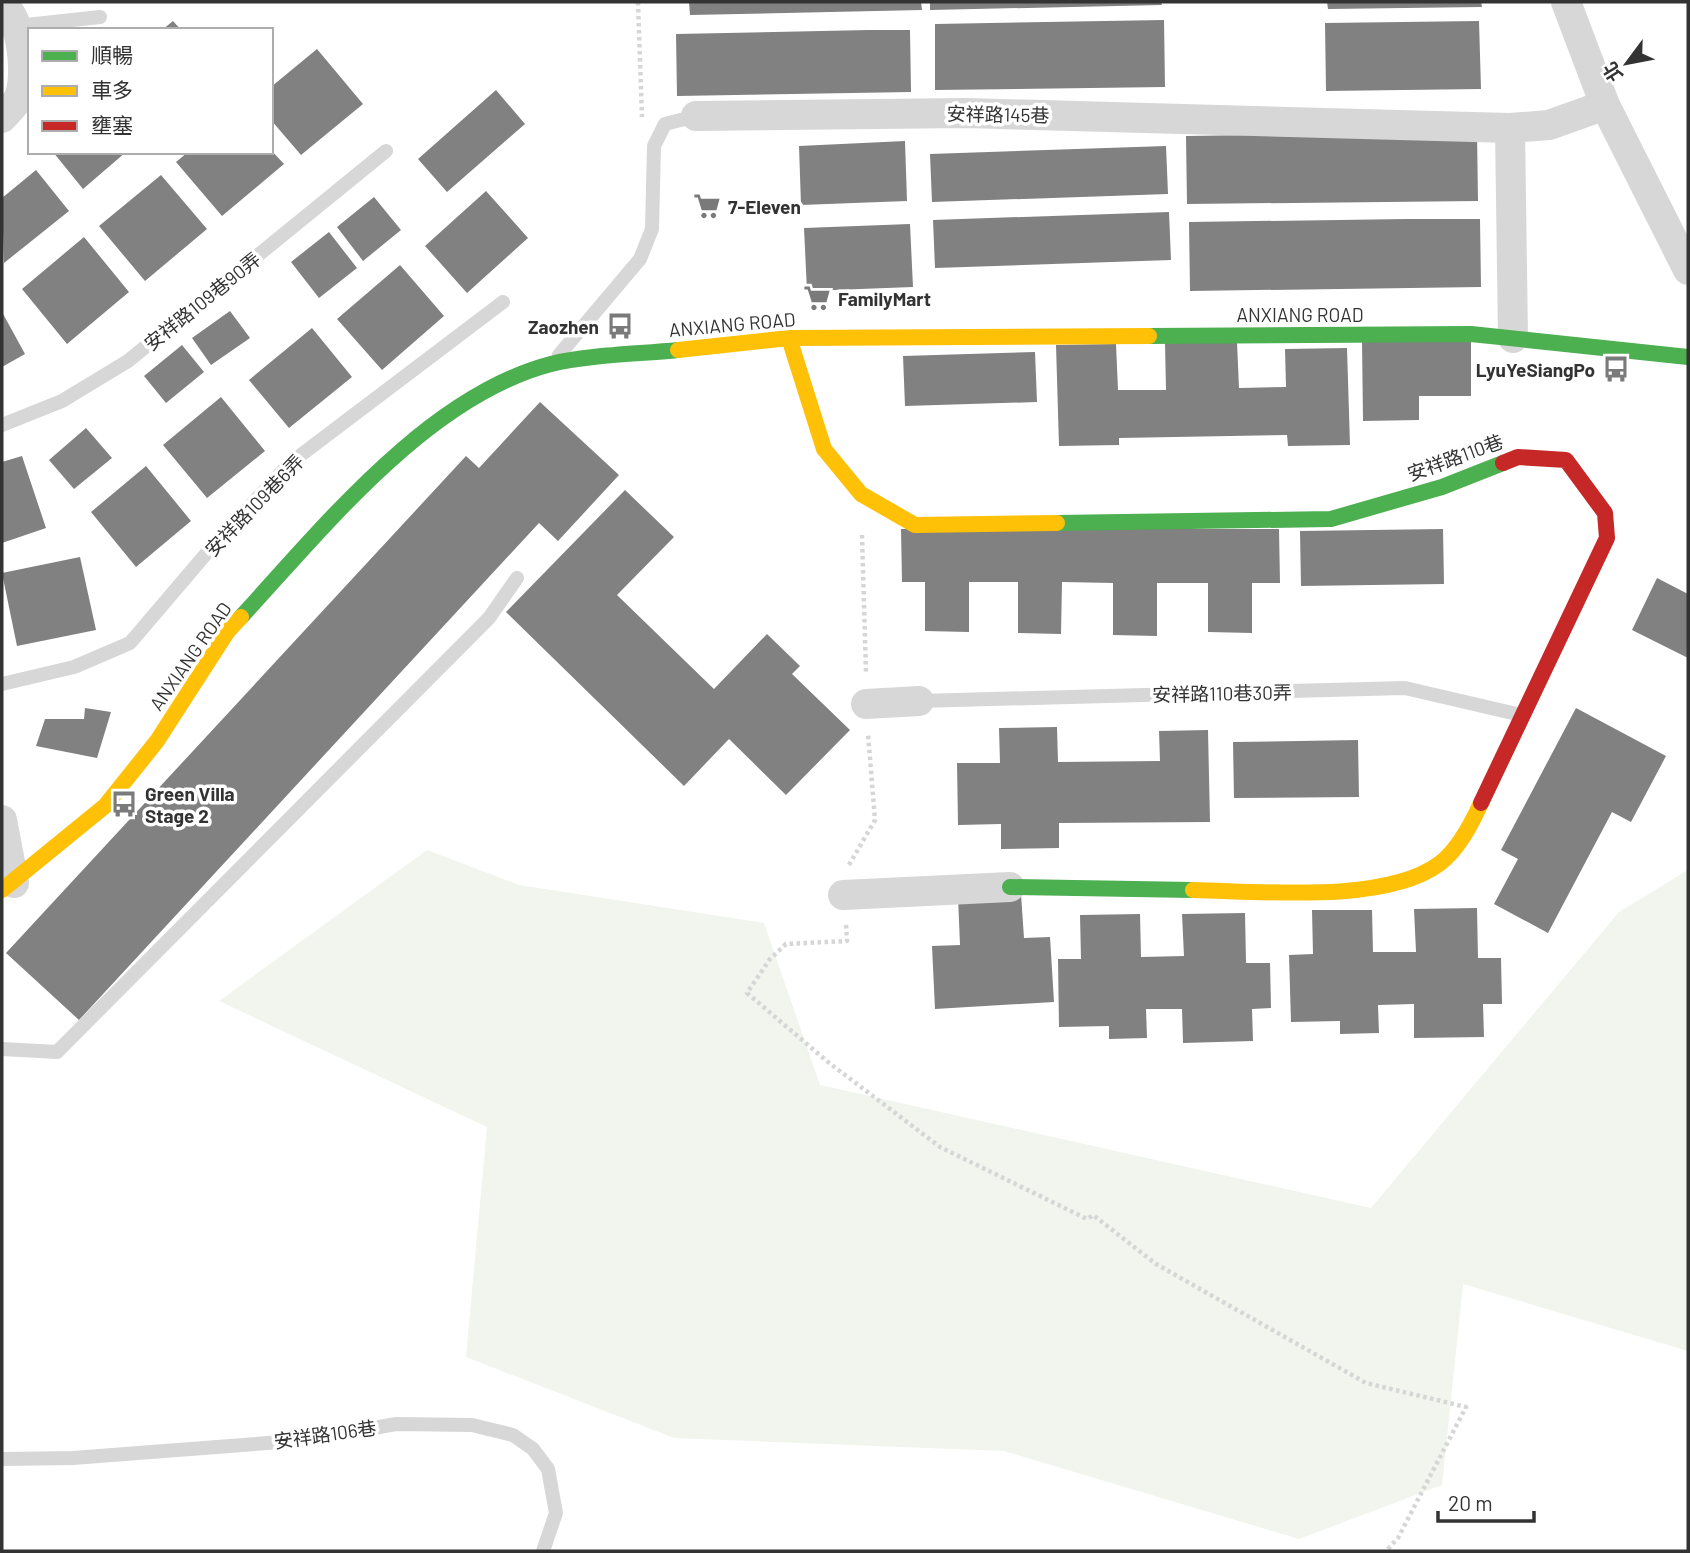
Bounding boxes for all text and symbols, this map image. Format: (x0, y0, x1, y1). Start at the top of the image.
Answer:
legend (28, 28, 273, 154)
north arrow (1592, 28, 1662, 98)
text: 順暢 (91, 42, 133, 67)
text: 北 (1597, 58, 1627, 86)
text: 車多 (91, 77, 133, 102)
street label: 安祥路145巷 (946, 102, 1050, 126)
text: 壅塞 (91, 112, 133, 137)
supermarket icon: 7-Eleven (692, 191, 722, 221)
place label: 7-Eleven (728, 195, 801, 218)
street label: 安祥路109巷90弄 (139, 247, 265, 355)
supermarket icon: FamilyMart (802, 283, 832, 313)
place label: FamilyMart (838, 287, 931, 310)
street label: ANXIANG ROAD (1236, 303, 1364, 326)
street label: ANXIANG ROAD (668, 307, 796, 341)
bus stop icon: Zaozhen (605, 311, 635, 341)
place label: Zaozhen (528, 315, 599, 338)
bus stop icon: LyuYeSiangPo (1601, 354, 1631, 384)
place label: LyuYeSiangPo (1476, 358, 1595, 381)
street label: 安祥路110巷 (1404, 429, 1506, 485)
street label: 安祥路109巷6弄 (200, 450, 308, 560)
street label: ANXIANG ROAD (144, 597, 236, 715)
street label: 安祥路110巷30弄 (1152, 680, 1292, 706)
place label: Green Villa Stage 2 (145, 782, 235, 827)
bus stop icon: Green Villa Stage 2 (109, 789, 139, 819)
street label: 安祥路106巷 (272, 1415, 378, 1453)
scale bar (1438, 1480, 1534, 1524)
text: 20 m (1448, 1490, 1493, 1515)

